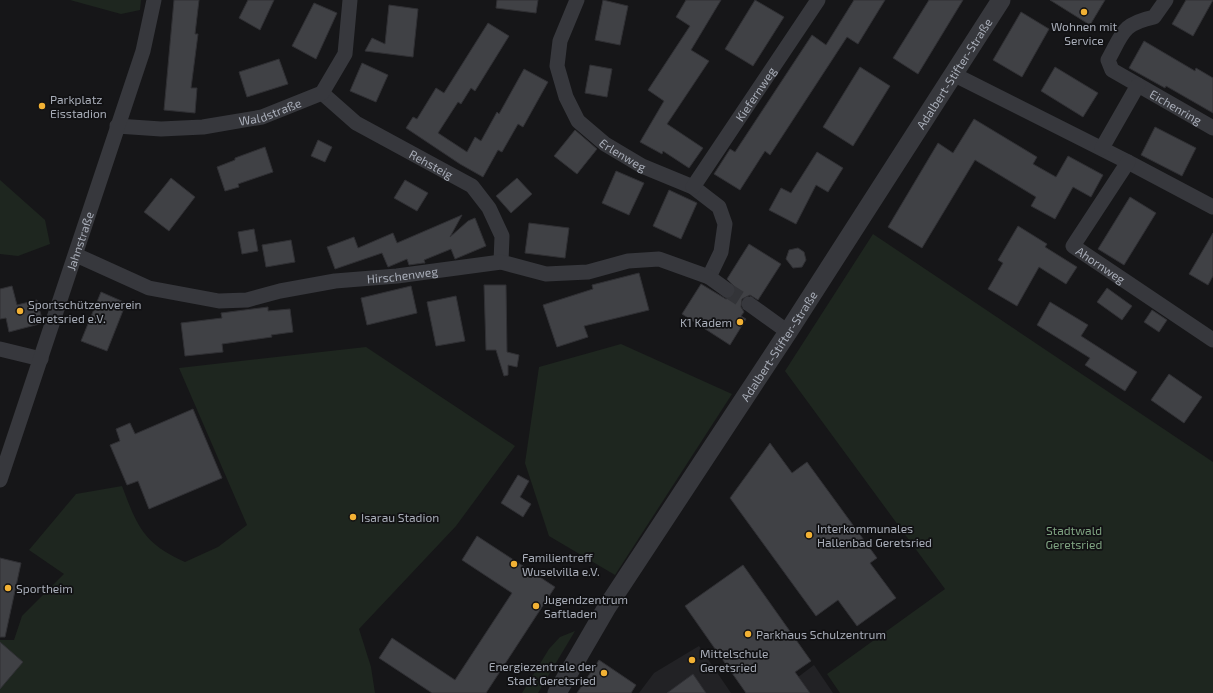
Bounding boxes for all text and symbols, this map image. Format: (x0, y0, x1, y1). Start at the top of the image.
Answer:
marker: Wohnen mit Service (1079, 7, 1089, 17)
street label: Adalbert-Stifter-Straße (913, 15, 995, 131)
place label: Wohnen mit Service (1051, 19, 1117, 47)
street label: Kiefernweg (732, 64, 779, 124)
street label: Eichenring (1148, 86, 1205, 127)
place label: Parkplatz Eisstadion (50, 92, 107, 120)
street label: Waldstraße (238, 95, 303, 128)
marker: Parkplatz Eisstadion (37, 101, 47, 111)
street label: Erlenweg (597, 135, 648, 174)
street label: Rehsteig (407, 146, 456, 182)
street label: Jahnstraße (63, 210, 96, 272)
street label: Ahornweg (1074, 243, 1128, 286)
street label: Hirschenweg (366, 264, 439, 285)
street label: Adalbert-Stifter-Straße (738, 288, 820, 404)
place label: Sportschützenverein Geretsried e.V. (28, 297, 142, 325)
marker: Sportschützenverein Geretsried e.V. (15, 306, 25, 316)
place label: K1 Kadem (680, 315, 732, 329)
marker: K1 Kadem (735, 317, 745, 327)
place label: Isarau Stadion (361, 510, 439, 524)
marker: Isarau Stadion (348, 512, 358, 522)
place label: Interkommunales Hallenbad Geretsried (817, 521, 932, 549)
park label: Stadtwald Geretsried (1046, 523, 1102, 551)
marker: Interkommunales Hallenbad Geretsried (804, 530, 814, 540)
place label: Familientreff Wuselvilla e.V. (522, 550, 600, 578)
marker: Familientreff Wuselvilla e.V. (509, 559, 519, 569)
place label: Sportheim (16, 581, 73, 595)
marker: Sportheim (3, 583, 13, 593)
place label: Jugendzentrum Saftladen (544, 592, 628, 620)
marker: Jugendzentrum Saftladen (531, 601, 541, 611)
place label: Parkhaus Schulzentrum (756, 627, 886, 641)
marker: Parkhaus Schulzentrum (743, 629, 753, 639)
place label: Mittelschule Geretsried (700, 646, 768, 674)
marker: Mittelschule Geretsried (687, 655, 697, 665)
place label: Energiezentrale der Stadt Geretsried (489, 659, 596, 687)
marker: Energiezentrale der Stadt Geretsried (599, 668, 609, 678)

